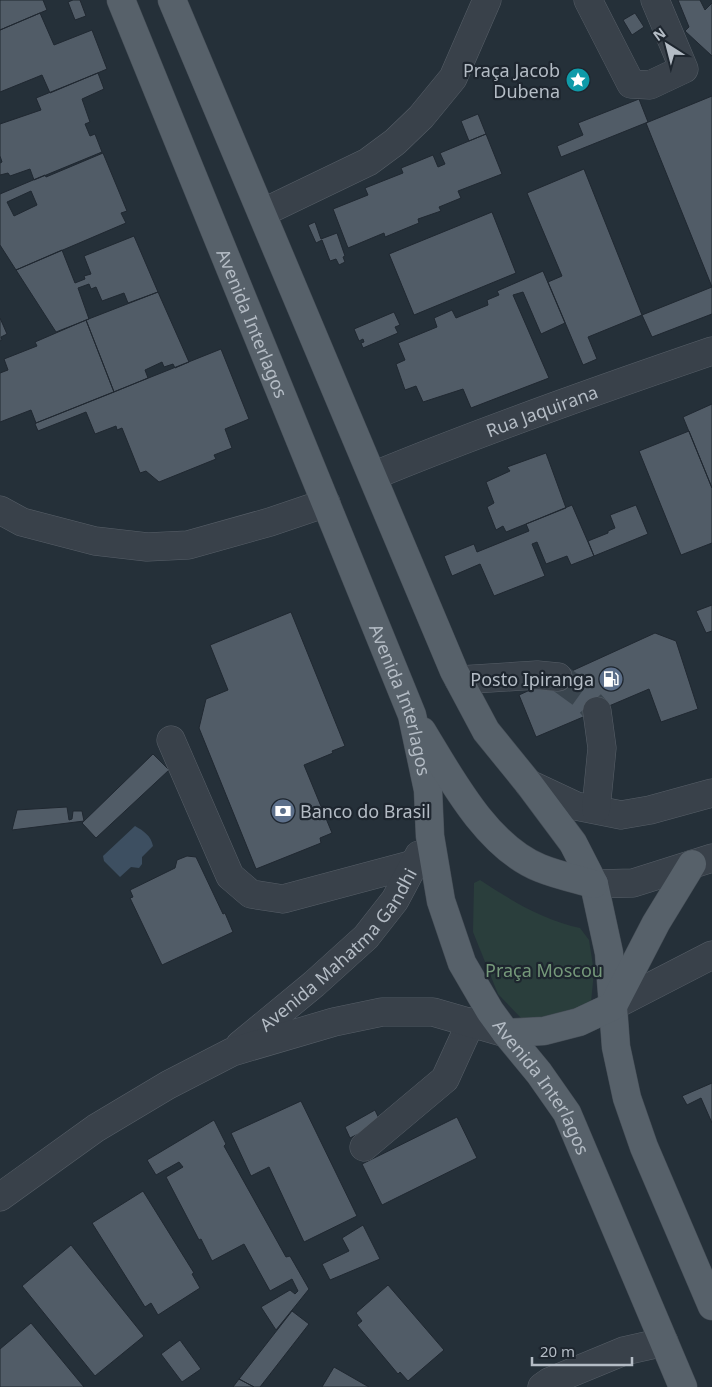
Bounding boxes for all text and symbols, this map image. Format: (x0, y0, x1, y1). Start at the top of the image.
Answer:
north arrow (642, 20, 692, 70)
text: N (649, 23, 669, 45)
place label: Praça Jacob Dubena (463, 58, 560, 103)
place icon: Praça Jacob Dubena (565, 67, 591, 93)
street label: Avenida Interlagos (211, 245, 294, 401)
street label: Rua Jaquirana (483, 380, 601, 442)
street label: Avenida Interlagos (364, 620, 437, 778)
fuel station icon: Posto Ipiranga (598, 666, 624, 692)
place label: Posto Ipiranga (470, 667, 594, 691)
bank icon: Banco do Brasil (270, 798, 296, 824)
place label: Banco do Brasil (300, 799, 431, 823)
street label: Avenida Mahatma Gandhi (254, 864, 422, 1036)
park label: Praça Moscou (485, 958, 603, 982)
street label: Avenida Interlagos (488, 1014, 595, 1158)
scale bar (532, 1334, 632, 1366)
text: 20 m (540, 1341, 575, 1361)

